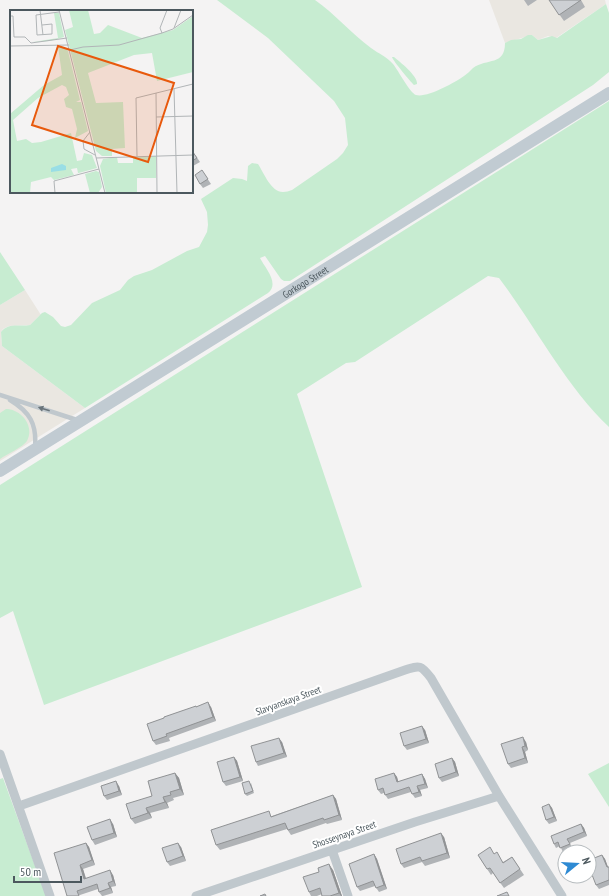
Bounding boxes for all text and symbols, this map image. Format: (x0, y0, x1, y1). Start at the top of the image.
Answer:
inset map (10, 10, 193, 193)
street label: Gorkogo Street (280, 263, 331, 301)
one-way arrow (37, 406, 49, 412)
street label: Slavyanskaya Street (254, 683, 323, 718)
street label: Shosseynaya Street (311, 817, 378, 851)
north arrow (557, 844, 597, 884)
text: N (579, 856, 594, 866)
scale bar (14, 858, 81, 884)
text: 50 m (20, 864, 41, 879)

